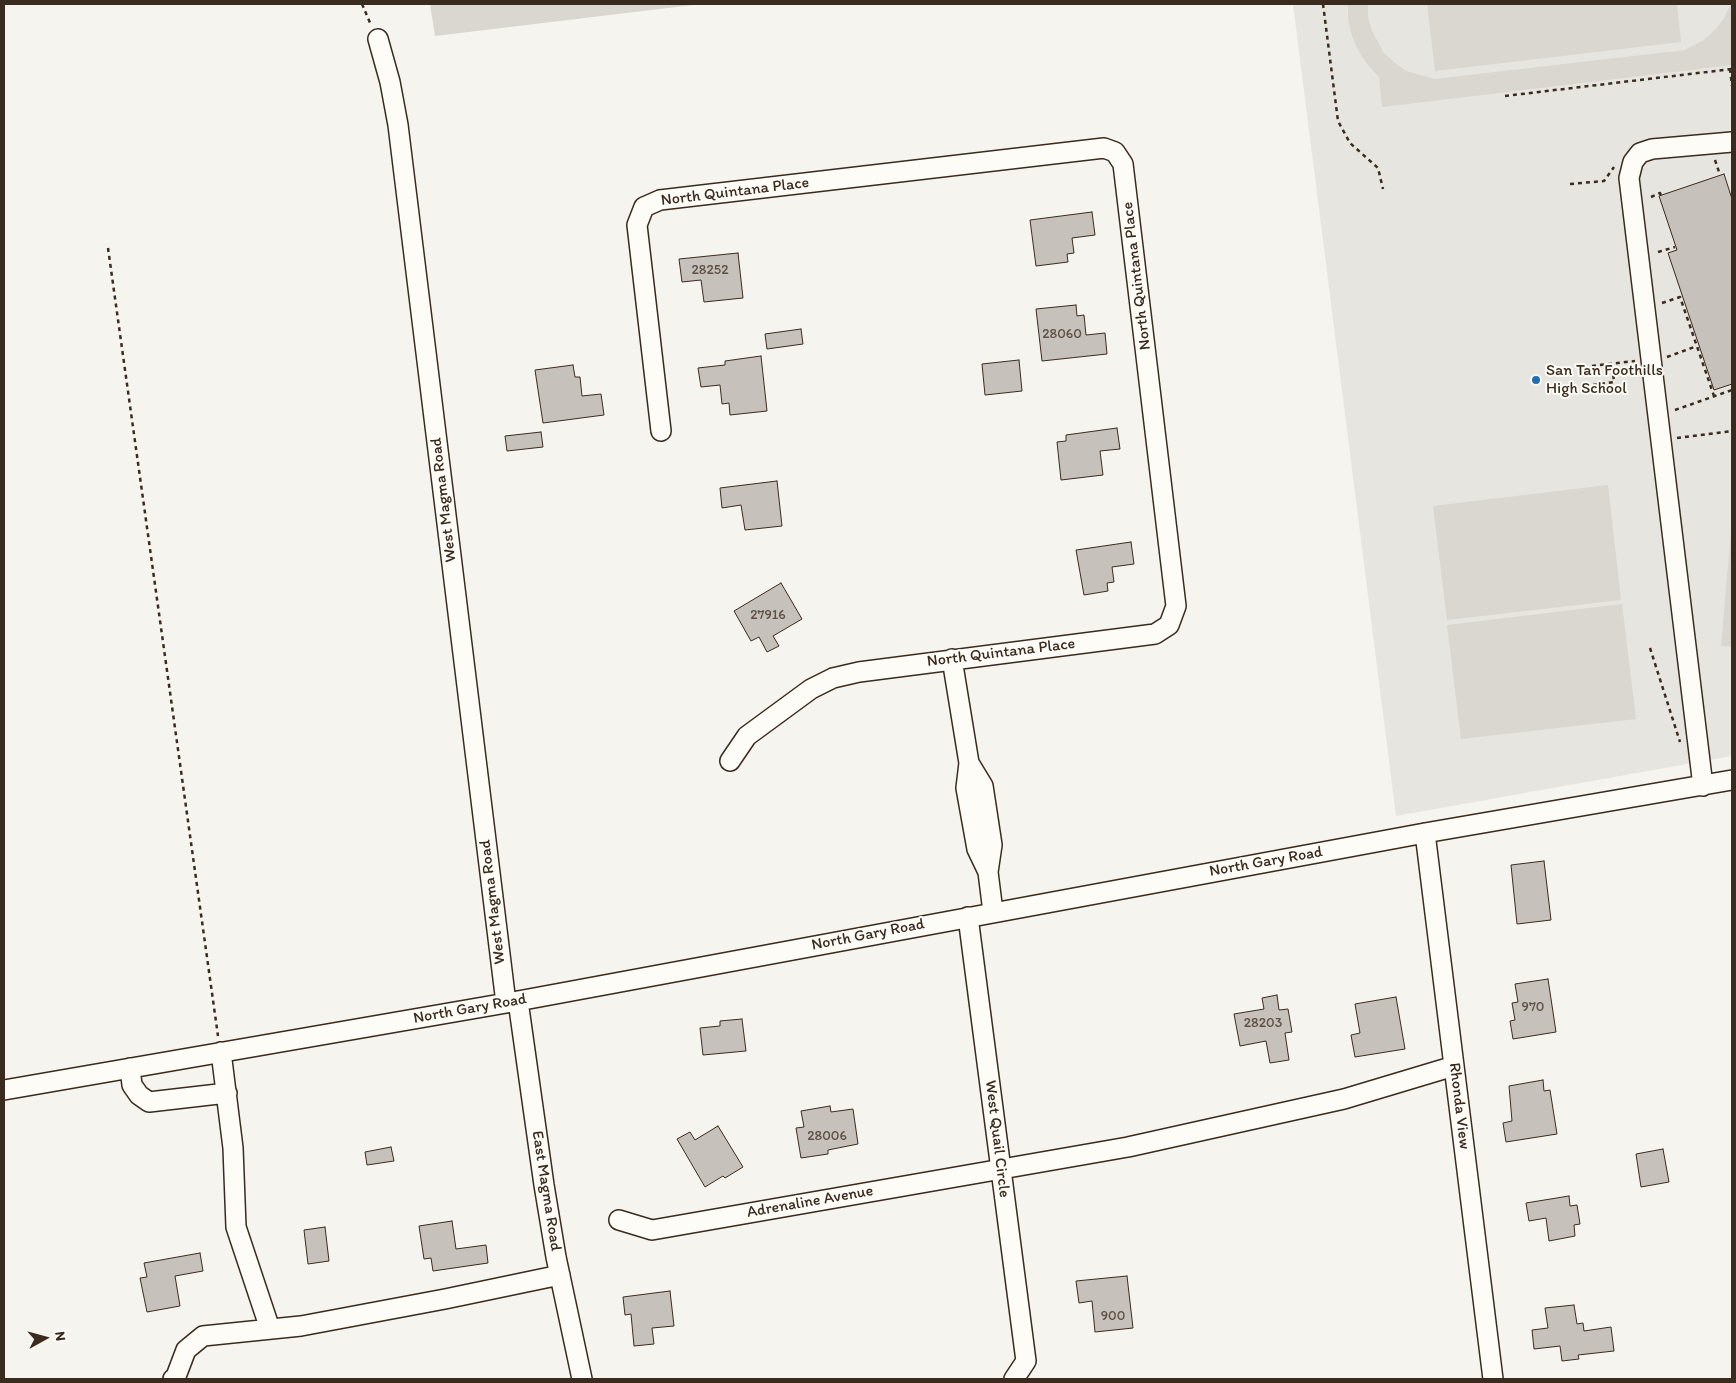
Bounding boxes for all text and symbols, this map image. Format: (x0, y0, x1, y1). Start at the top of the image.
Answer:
street label: North Quintana Place (660, 173, 810, 211)
street label: North Quintana Place (1118, 201, 1156, 351)
house number: 28252 (691, 262, 729, 278)
house number: 28060 (1042, 326, 1082, 342)
place label: San Tan Foothills High School (1546, 361, 1663, 399)
marker: San Tan Foothills High School (1530, 374, 1542, 386)
street label: West Magma Road (427, 437, 461, 563)
house number: 27916 (750, 607, 786, 623)
street label: North Quintana Place (926, 634, 1076, 672)
street label: West Magma Road (476, 839, 510, 965)
street label: North Gary Road (1208, 843, 1324, 881)
street label: North Gary Road (810, 915, 926, 955)
street label: North Gary Road (412, 990, 528, 1028)
house number: 970 (1522, 999, 1544, 1015)
house number: 28203 (1244, 1015, 1282, 1031)
street label: Rhonda View (1444, 1062, 1474, 1150)
street label: West Quail Circle (980, 1079, 1014, 1199)
house number: 28006 (807, 1128, 847, 1144)
street label: East Magma Road (527, 1129, 565, 1253)
street label: Adrenaline Avenue (745, 1181, 875, 1223)
house number: 900 (1101, 1308, 1125, 1324)
north arrow (20, 1313, 70, 1363)
text: N (51, 1330, 69, 1342)

